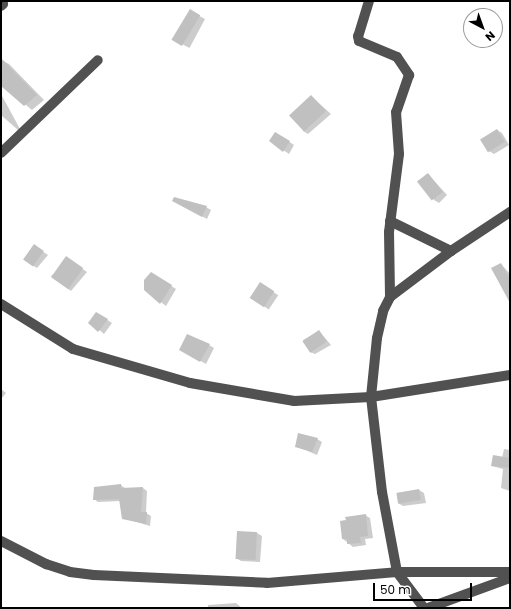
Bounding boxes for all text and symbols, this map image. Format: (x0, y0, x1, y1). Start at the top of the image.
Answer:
north arrow (463, 8, 503, 48)
text: N (482, 28, 499, 45)
scale bar (375, 575, 474, 601)
text: 50 m (380, 581, 411, 598)

